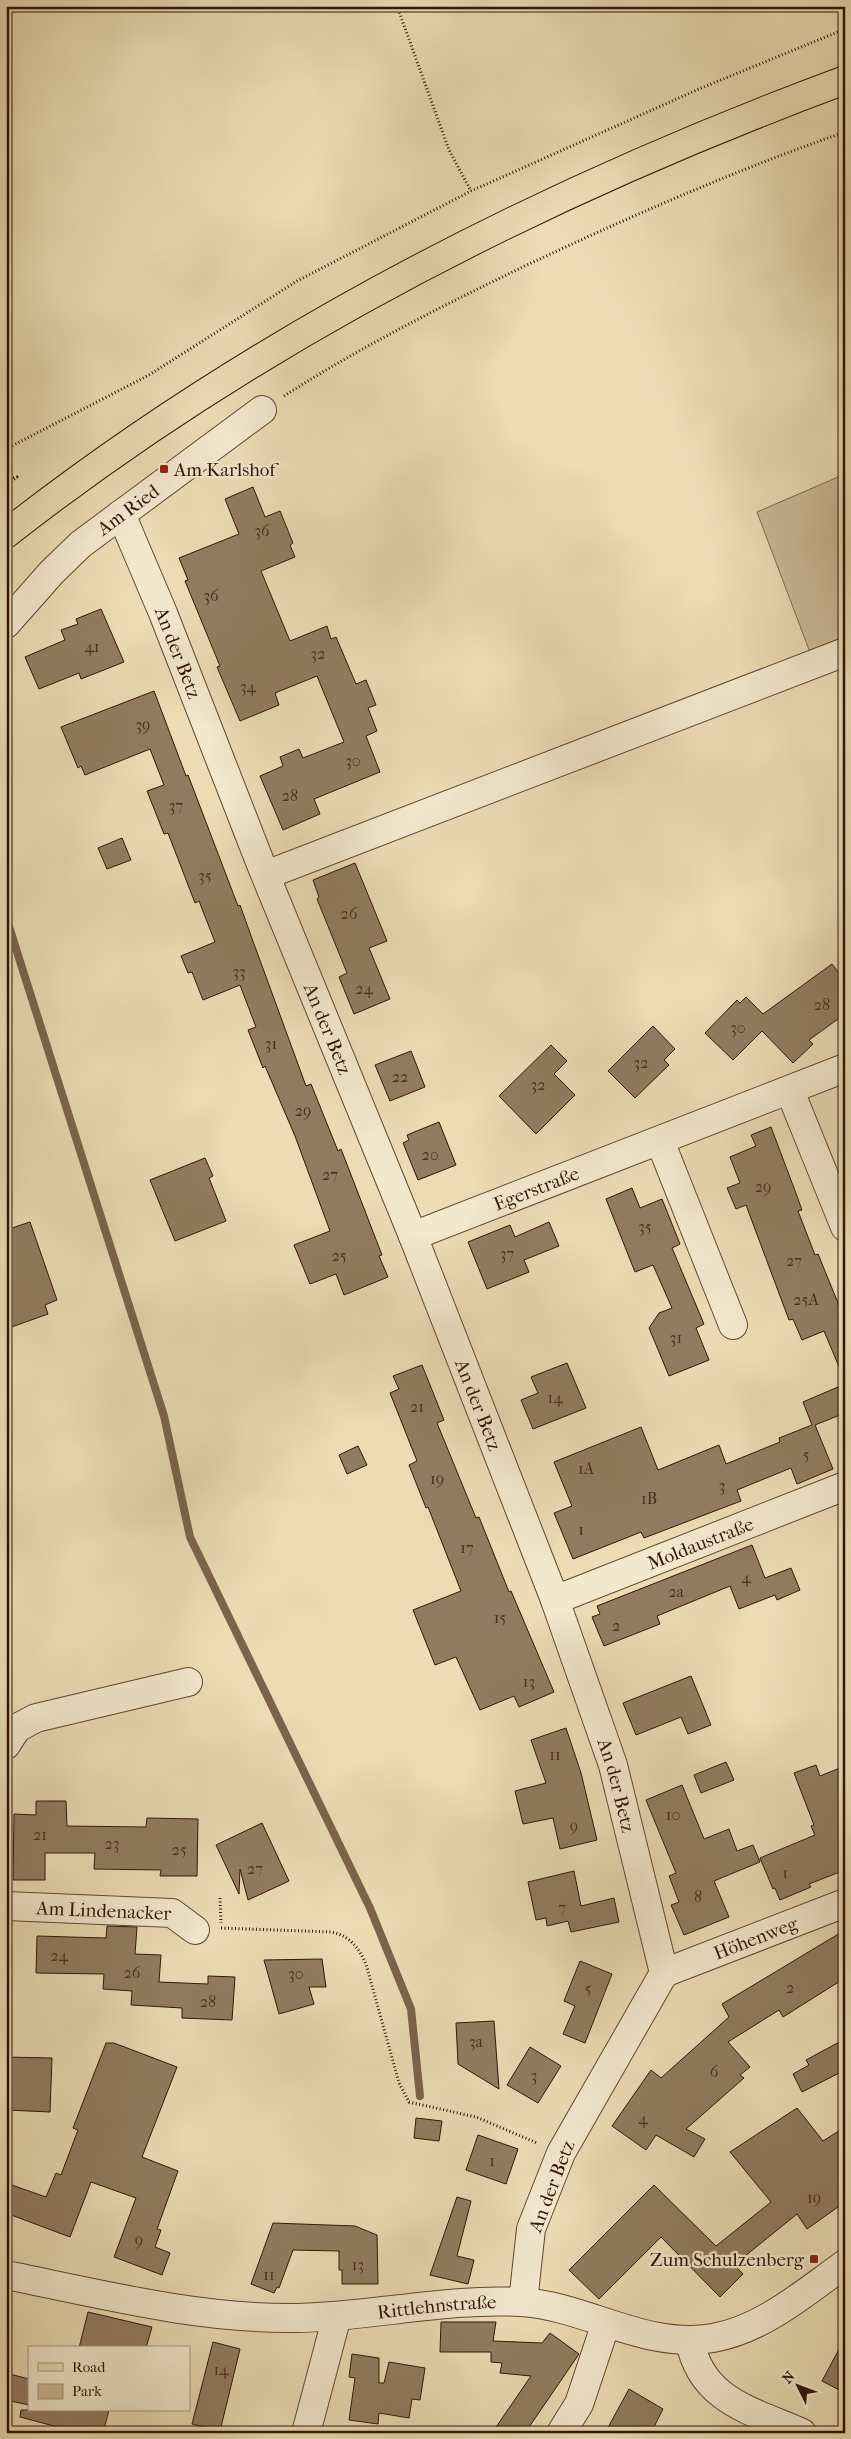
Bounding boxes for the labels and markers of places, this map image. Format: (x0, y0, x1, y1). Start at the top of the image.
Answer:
place label: Am Karlshof (173, 459, 279, 481)
marker: Am Karlshof (158, 463, 170, 475)
place label: Zum Schulzenberg (650, 2249, 805, 2271)
marker: Zum Schulzenberg (808, 2253, 820, 2265)

